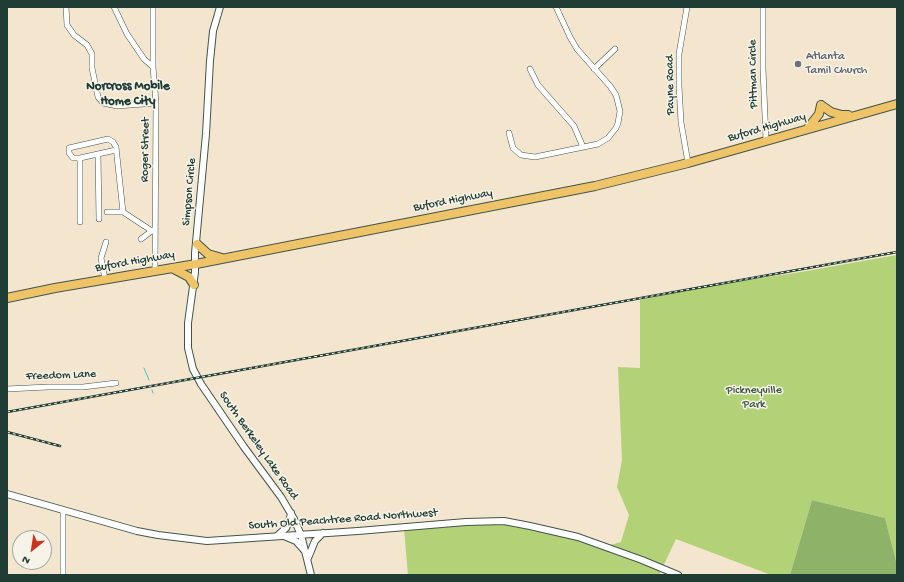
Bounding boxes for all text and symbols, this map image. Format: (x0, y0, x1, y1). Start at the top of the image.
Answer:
street label: Pittman Circle (746, 39, 762, 109)
place label: Atlanta Tamil Church (806, 50, 867, 78)
street label: Payne Road (663, 55, 679, 115)
marker: Atlanta Tamil Church (793, 59, 803, 69)
district label: Norcross Mobile Home City (86, 79, 170, 110)
street label: Buford Highway (726, 110, 808, 146)
street label: Roger Street (138, 118, 154, 182)
street label: Simpson Circle (180, 157, 200, 227)
street label: Buford Highway (412, 186, 494, 216)
street label: Buford Highway (94, 248, 176, 276)
street label: Freedom Lane (26, 368, 96, 384)
park label: Pickneyville Park (726, 384, 782, 412)
street label: South Berkeley Lake Road (215, 389, 301, 503)
street label: South Old Peachtree Road Northwest (248, 506, 438, 534)
north arrow (12, 530, 52, 570)
text: N (20, 553, 33, 567)

